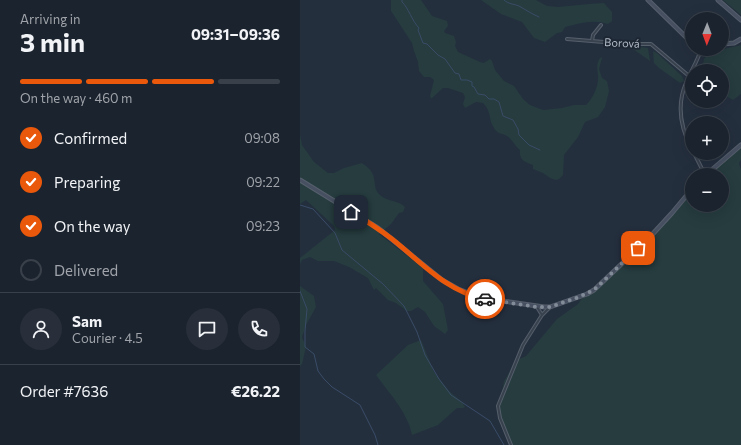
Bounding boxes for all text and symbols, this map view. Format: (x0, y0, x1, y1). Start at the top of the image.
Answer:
text: Arriving in (20, 11, 80, 27)
north arrow (685, 12, 729, 56)
map controls (685, 12, 729, 212)
text: 09:31–09:36 (191, 25, 280, 43)
text: 3 min (20, 26, 85, 57)
street label: Borová (604, 35, 640, 50)
button: locate (685, 64, 729, 108)
text: On the way · 460 m (20, 90, 132, 106)
button: + (685, 116, 729, 160)
icon: check (20, 127, 42, 149)
text: Confirmed (54, 129, 127, 147)
text: 09:08 (244, 130, 280, 146)
button: − (685, 168, 729, 212)
icon: check (20, 171, 42, 193)
text: Preparing (54, 173, 120, 191)
text: 09:22 (246, 174, 280, 190)
pin (334, 195, 368, 229)
icon: home (340, 201, 362, 223)
icon: check (20, 215, 42, 237)
text: On the way (54, 217, 131, 235)
text: 09:23 (246, 218, 280, 234)
pin (621, 231, 655, 265)
icon: bag (627, 237, 649, 259)
text: Delivered (54, 261, 118, 279)
courier (465, 279, 505, 319)
icon: car (474, 288, 496, 310)
button: person (20, 308, 62, 350)
button: chat (186, 308, 228, 350)
button: phone (238, 308, 280, 350)
text: Sam (72, 312, 102, 330)
text: Courier · 4.5 (72, 330, 143, 346)
text: Order #7636 (20, 382, 108, 400)
text: €26.22 (231, 382, 280, 400)

